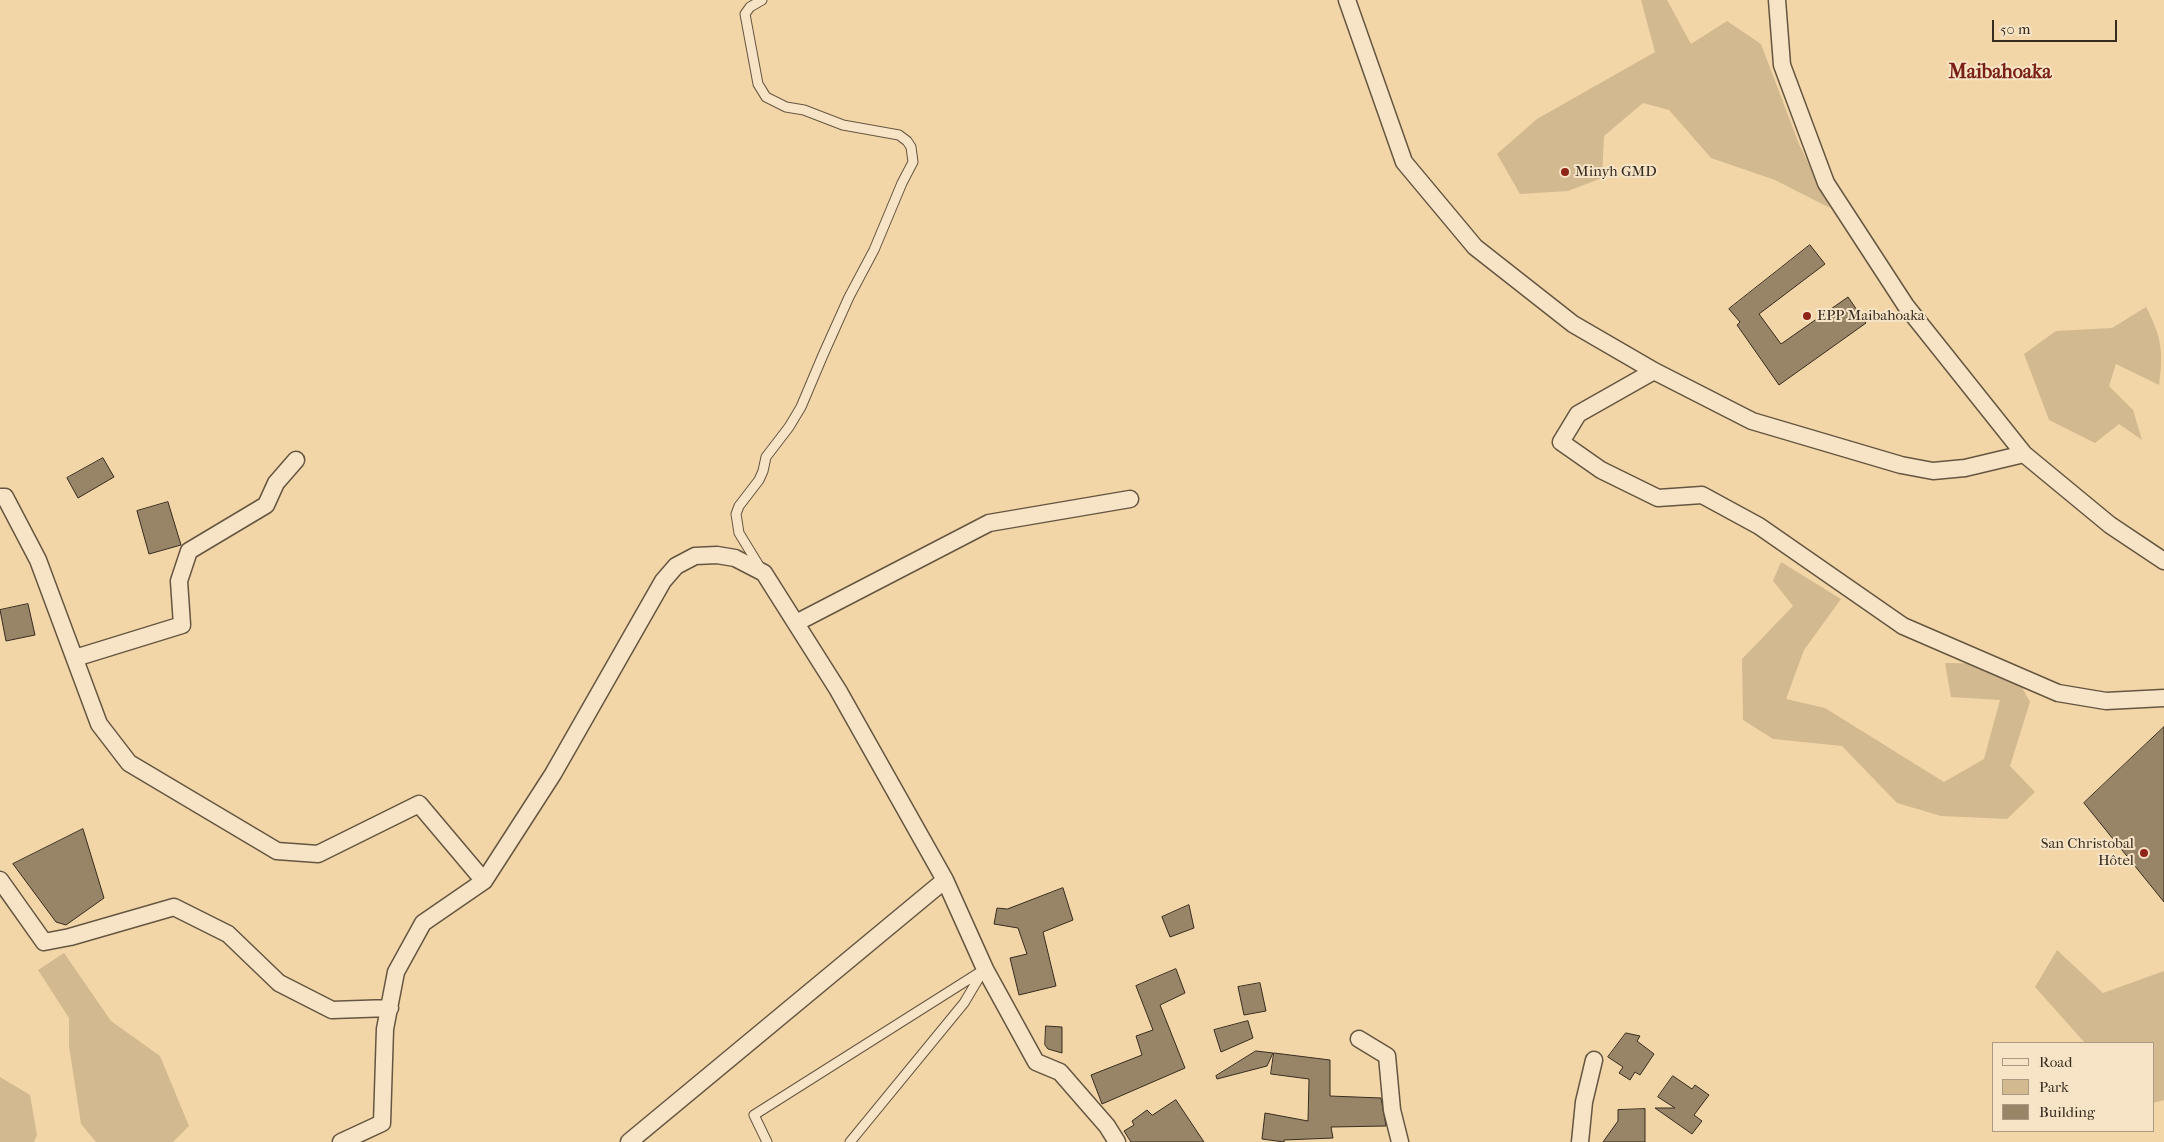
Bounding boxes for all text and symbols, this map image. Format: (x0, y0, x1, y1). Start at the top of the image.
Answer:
scale bar (1994, 10, 2119, 42)
text: 50 m (2000, 20, 2030, 38)
district label: Maibahoaka (1948, 61, 2052, 85)
place label: Minyh GMD (1575, 163, 1657, 181)
marker: Minyh GMD (1559, 166, 1571, 178)
place label: EPP Maibahoaka (1817, 307, 1925, 325)
marker: EPP Maibahoaka (1801, 310, 1813, 322)
place label: San Christobal Hôtel (2041, 835, 2134, 870)
marker: San Christobal Hôtel (2138, 847, 2150, 859)
legend (1992, 1042, 2154, 1132)
text: Road (2039, 1053, 2072, 1071)
text: Park (2039, 1078, 2069, 1096)
text: Building (2039, 1103, 2095, 1121)

